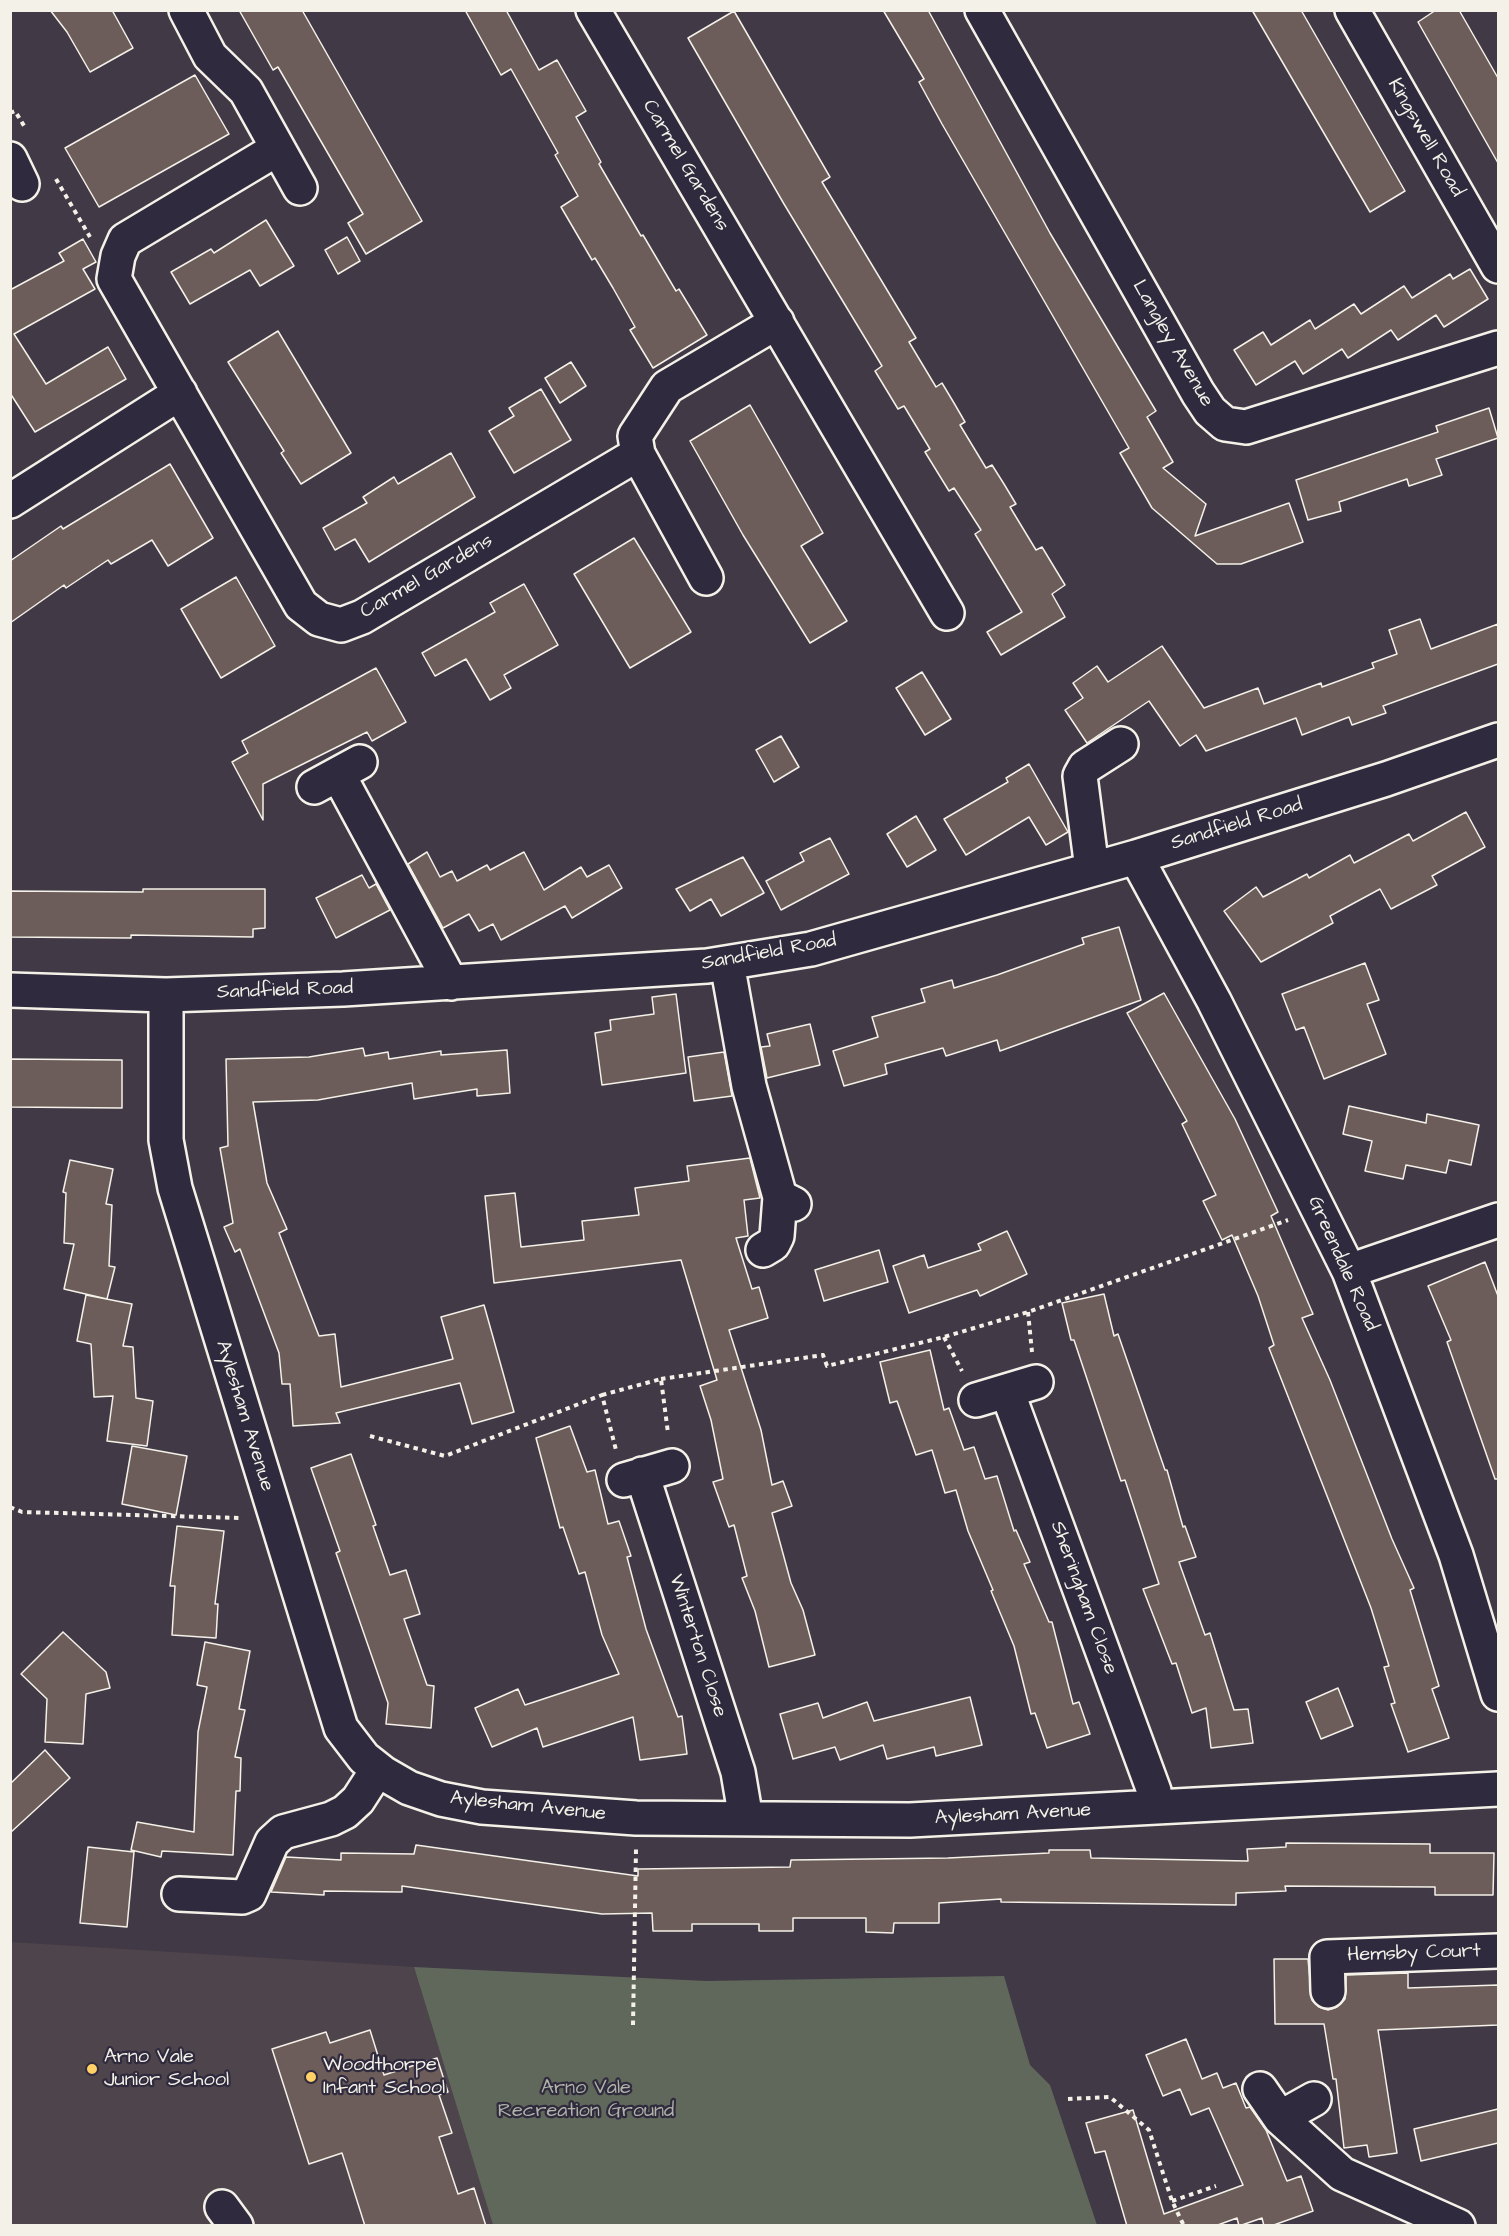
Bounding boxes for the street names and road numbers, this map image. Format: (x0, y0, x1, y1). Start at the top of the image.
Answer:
street label: Kingswell Road (1381, 75, 1469, 201)
street label: Carmel Gardens (636, 96, 734, 236)
street label: Langley Avenue (1126, 276, 1218, 412)
street label: Carmel Gardens (356, 529, 498, 625)
street label: Sandfield Road (1168, 794, 1306, 856)
street label: Sandfield Road (700, 929, 838, 977)
street label: Sandfield Road (216, 977, 354, 1005)
street label: Greendale Road (1302, 1193, 1382, 1335)
street label: Aylesham Avenue (210, 1338, 278, 1494)
street label: Sheringham Close (1044, 1518, 1122, 1678)
street label: Winterton Close (663, 1572, 731, 1720)
street label: Aylesham Avenue (449, 1787, 607, 1827)
street label: Aylesham Avenue (934, 1799, 1092, 1831)
street label: Hemsby Court (1347, 1940, 1481, 1968)

